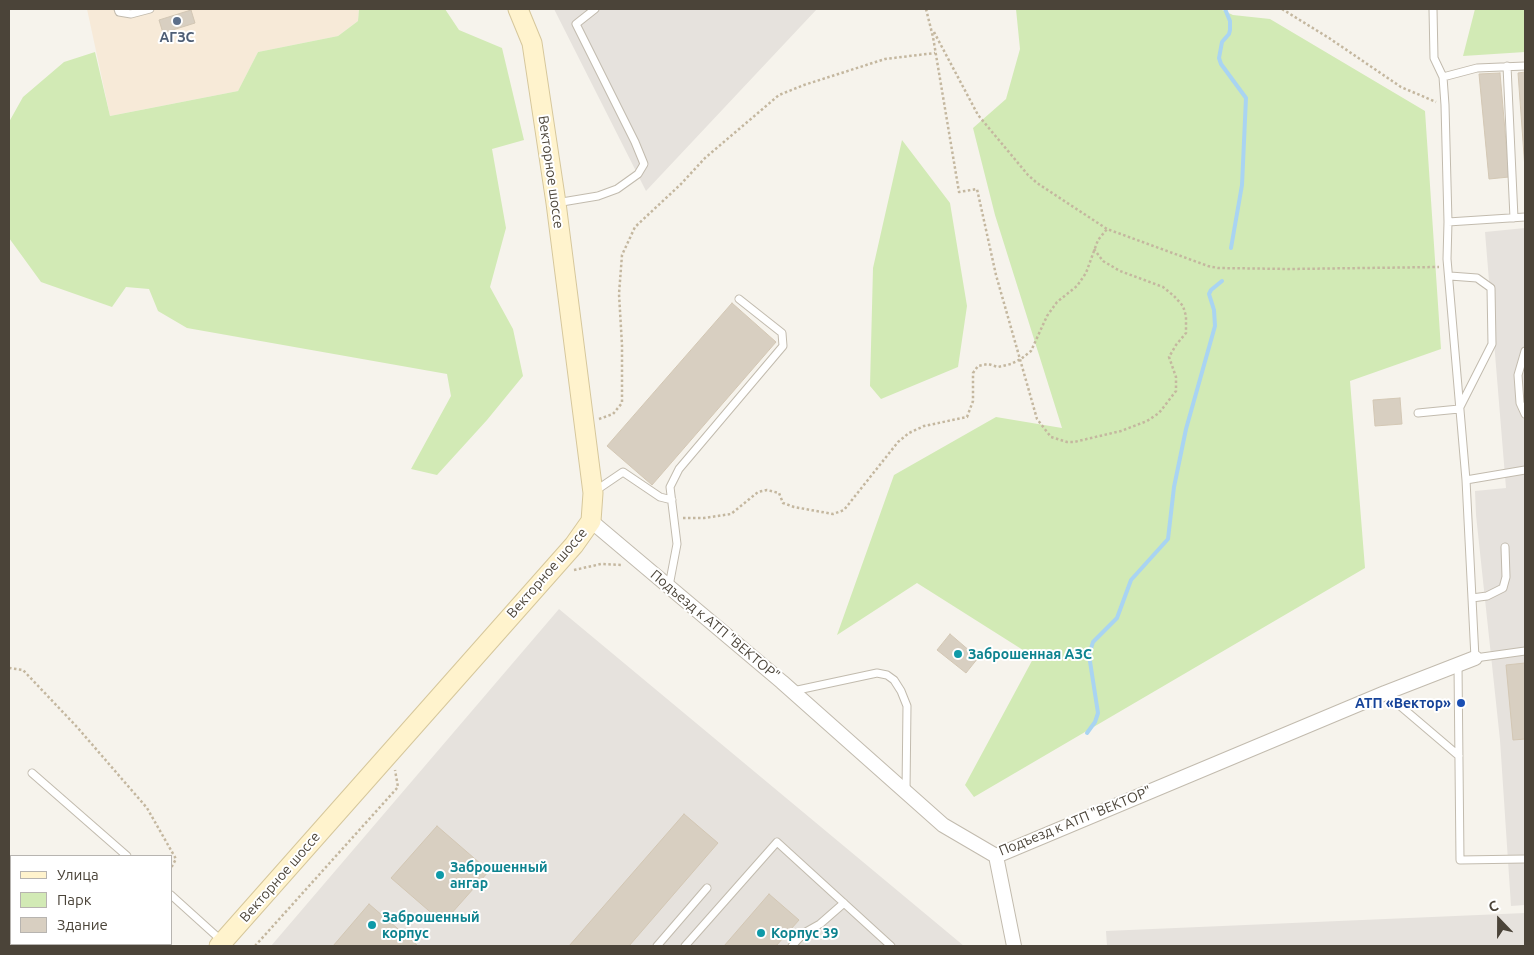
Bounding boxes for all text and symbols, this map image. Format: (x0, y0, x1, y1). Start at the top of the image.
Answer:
marker: АГЗС (171, 15, 183, 27)
place label: АГЗС (159, 29, 195, 45)
street label: Векторное шоссе (535, 114, 567, 230)
street label: Векторное шоссе (503, 524, 591, 622)
street label: Подъезд к АТП "ВЕКТОР" (647, 566, 783, 684)
place label: Заброшенная АЗС (968, 646, 1092, 662)
marker: Заброшенная АЗС (952, 648, 964, 660)
place label: АТП «Вектор» (1355, 695, 1451, 711)
marker: АТП «Вектор» (1455, 697, 1467, 709)
street label: Подъезд к АТП "ВЕКТОР" (996, 783, 1154, 859)
street label: Векторное шоссе (236, 828, 324, 926)
legend (10, 855, 172, 945)
place label: Заброшенный ангар (450, 859, 547, 892)
text: Улица (57, 866, 99, 883)
marker: Заброшенный ангар (434, 869, 446, 881)
text: Парк (57, 891, 92, 908)
north arrow (1474, 895, 1524, 945)
text: С (1486, 897, 1501, 915)
place label: Заброшенный корпус (382, 909, 479, 942)
text: Здание (57, 916, 108, 933)
marker: Заброшенный корпус (366, 919, 378, 931)
place label: Корпус 39 (771, 925, 838, 941)
marker: Корпус 39 (755, 927, 767, 939)

